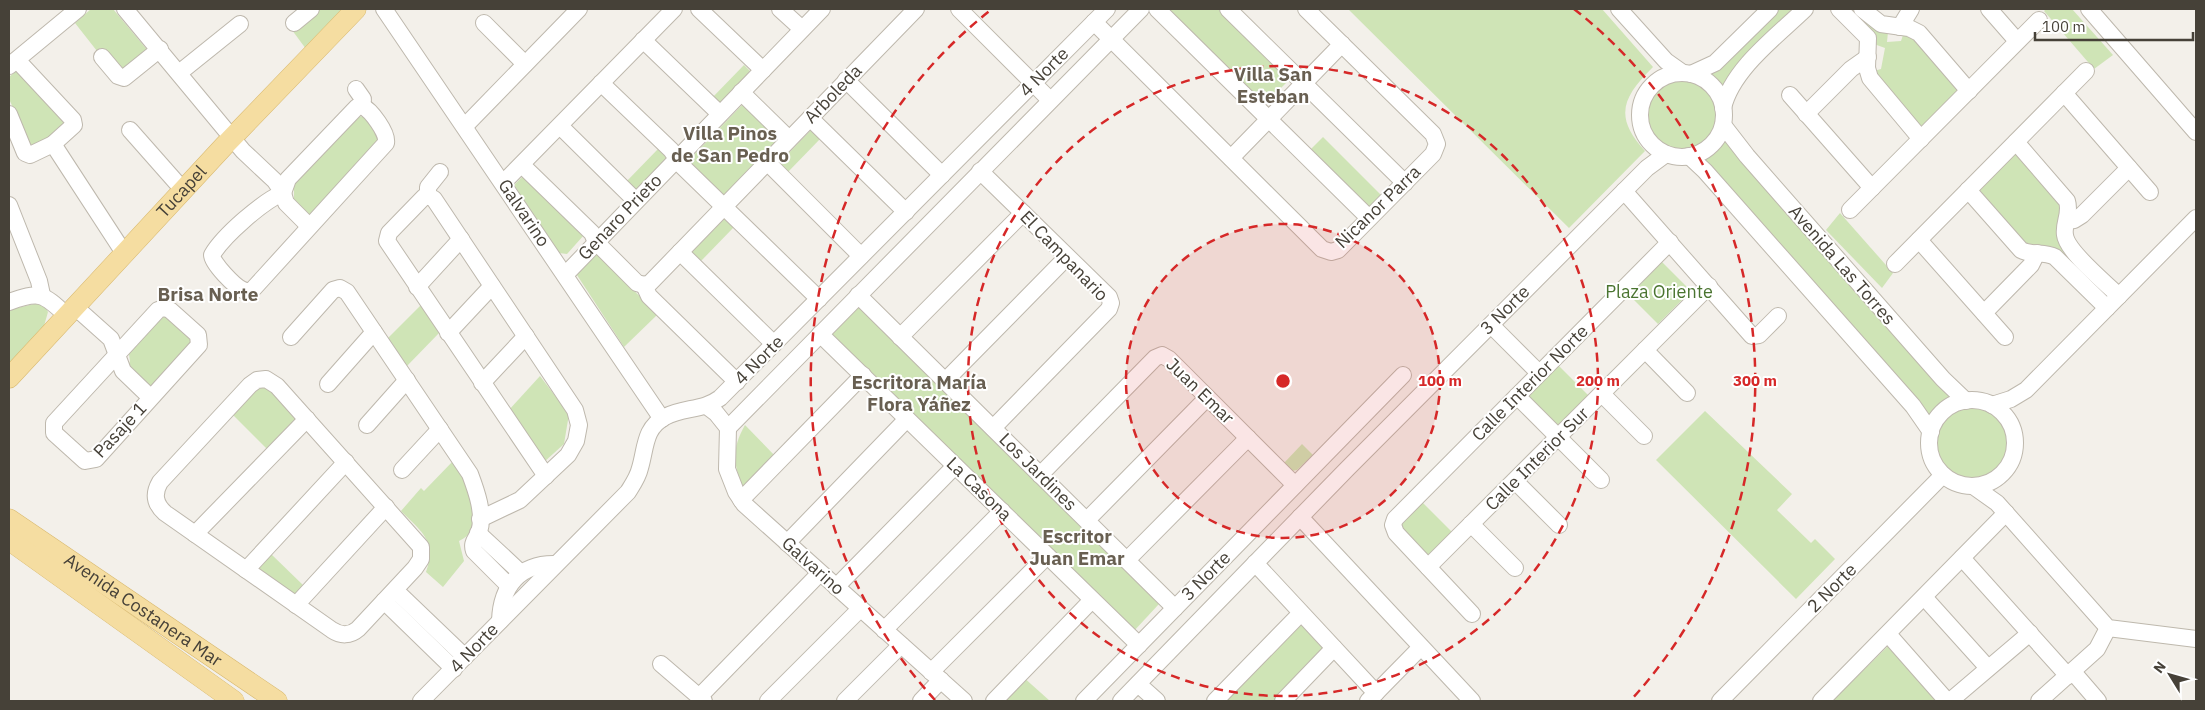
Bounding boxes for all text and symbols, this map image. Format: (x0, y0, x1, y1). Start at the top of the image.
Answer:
scale bar (2035, 10, 2192, 42)
text: 100 m (2042, 17, 2086, 36)
street label: 4 Norte (1014, 42, 1073, 101)
street label: Arboleda (799, 59, 867, 128)
district label: Villa San Esteban (1234, 62, 1312, 108)
district label: Villa Pinos de San Pedro (671, 121, 789, 167)
street label: Tucapel (151, 160, 211, 222)
street label: Nicanor Parra (1330, 160, 1426, 253)
street label: Genaro Prieto (573, 169, 667, 265)
street label: Galvarino (493, 175, 555, 251)
street label: Avenida Las Torres (1784, 200, 1901, 329)
street label: El Campanario (1015, 206, 1113, 306)
street label: 3 Norte (1475, 280, 1534, 339)
park label: Plaza Oriente (1605, 280, 1713, 303)
district label: Brisa Norte (158, 282, 258, 306)
street label: Calle Interior Norte (1466, 319, 1593, 446)
street label: 4 Norte (729, 330, 788, 389)
street label: Juan Emar (1161, 353, 1240, 429)
district label: Escritora María Flora Yáñez (852, 370, 987, 416)
text: 100 m (1418, 371, 1462, 390)
text: 200 m (1576, 371, 1620, 390)
text: 300 m (1733, 371, 1777, 390)
centre of rings (1274, 372, 1292, 390)
street label: Pasaje 1 (88, 397, 151, 462)
street label: Calle Interior Sur (1480, 402, 1594, 515)
street label: Los Jardines (994, 428, 1082, 516)
street label: La Casona (942, 452, 1017, 526)
district label: Escritor Juan Emar (1029, 524, 1125, 570)
street label: Galvarino (777, 531, 849, 600)
street label: 3 Norte (1176, 546, 1235, 605)
street label: Avenida Costanera Mar (60, 548, 227, 672)
street label: 2 Norte (1802, 558, 1861, 617)
street label: 4 Norte (444, 618, 503, 677)
north arrow (2145, 650, 2195, 700)
text: N (2149, 658, 2170, 677)

